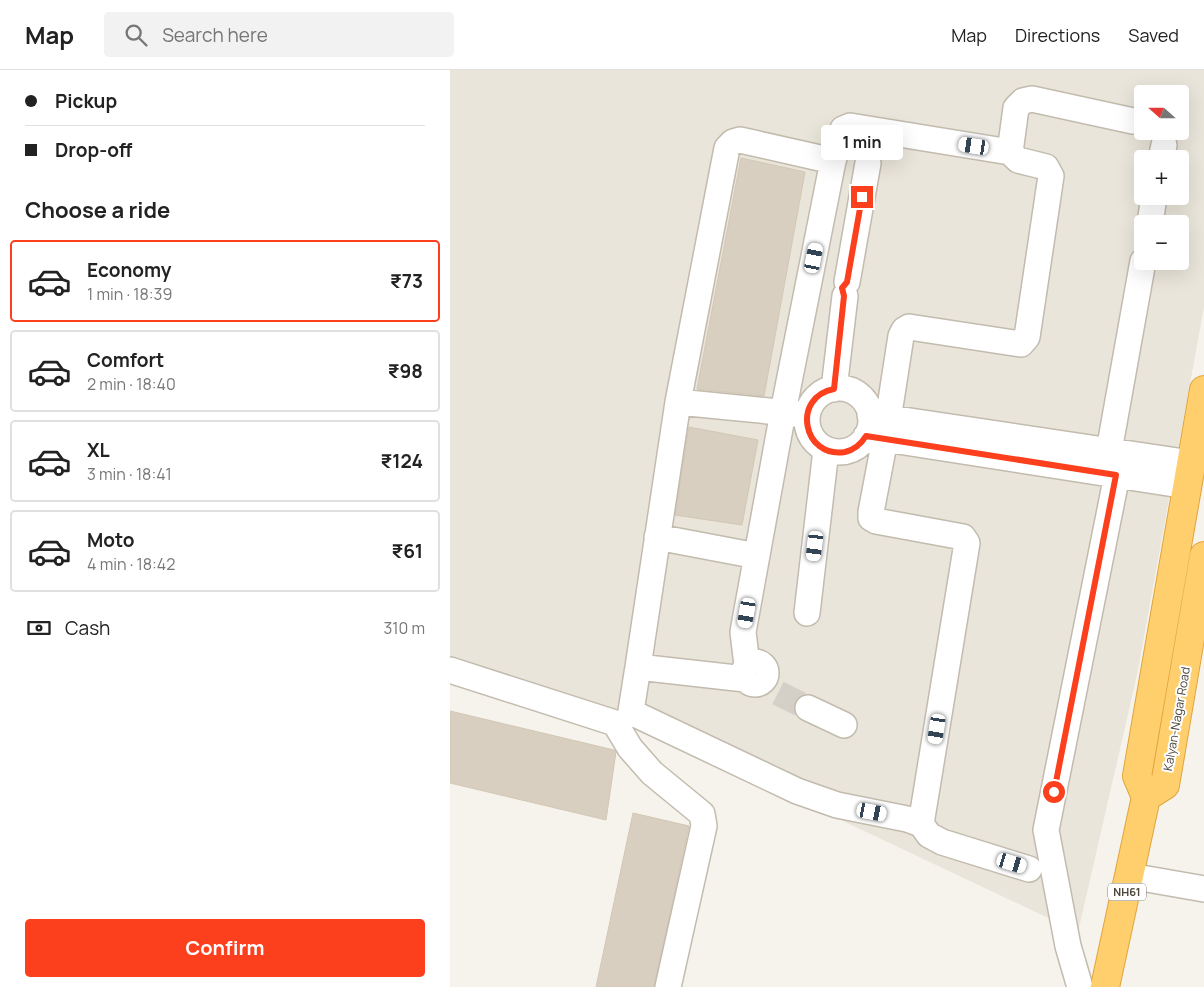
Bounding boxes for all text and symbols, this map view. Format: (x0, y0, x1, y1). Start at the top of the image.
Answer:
search box (104, 12, 454, 57)
text: Map (25, 18, 74, 51)
icon: search (122, 21, 150, 49)
text: Search here (162, 22, 268, 48)
text: Map (951, 23, 987, 47)
text: Directions (1015, 23, 1100, 47)
text: Saved (1128, 23, 1179, 47)
north arrow (1134, 85, 1189, 140)
map controls (1134, 85, 1189, 270)
text: Pickup (55, 88, 117, 114)
callout: 1 min (821, 124, 903, 160)
text: 1 min (842, 131, 882, 153)
car (958, 136, 989, 156)
text: Drop-off (55, 137, 132, 163)
button: + (1134, 150, 1189, 205)
route end (851, 186, 873, 208)
text: Choose a ride (25, 195, 170, 225)
button: − (1134, 215, 1189, 270)
car (803, 242, 824, 274)
text: Economy (87, 257, 171, 283)
icon: car (27, 259, 72, 304)
text: ₹73 (390, 268, 423, 294)
text: 1 min · 18:39 (87, 283, 172, 305)
text: Comfort (87, 347, 164, 373)
icon: car (27, 349, 72, 394)
text: ₹98 (388, 358, 423, 384)
text: 2 min · 18:40 (87, 373, 176, 395)
text: XL (87, 437, 110, 463)
icon: car (27, 439, 72, 484)
text: ₹124 (380, 448, 423, 474)
text: 3 min · 18:41 (87, 463, 172, 485)
text: Moto (87, 527, 134, 553)
icon: car (27, 529, 72, 574)
car (805, 530, 824, 562)
text: ₹61 (391, 538, 423, 564)
text: 4 min · 18:42 (87, 553, 175, 575)
car (737, 597, 756, 629)
icon: cash (25, 614, 53, 642)
text: Cash (65, 615, 110, 641)
text: 310 m (383, 617, 425, 639)
street label: Kalyan-Nagar Road (1159, 666, 1194, 772)
car (927, 713, 946, 745)
route start (1043, 781, 1065, 803)
car (855, 802, 888, 822)
car (995, 851, 1028, 875)
road number: NH61 (1108, 884, 1146, 900)
button: Confirm (25, 919, 425, 977)

